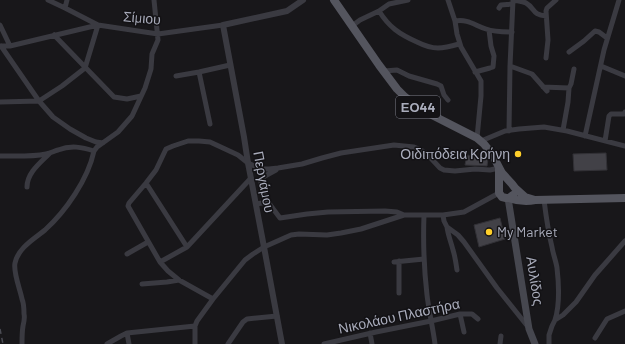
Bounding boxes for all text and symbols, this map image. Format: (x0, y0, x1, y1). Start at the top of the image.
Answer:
street label: Σίμιου (122, 7, 162, 28)
road number: ΕΟ44 (396, 96, 440, 118)
place label: Οιδιπόδεια Κρήνη (400, 145, 510, 162)
marker: Οιδιπόδεια Κρήνη (513, 149, 523, 159)
street label: Περγάμου (250, 150, 279, 214)
place label: My Market (497, 223, 558, 240)
marker: My Market (484, 227, 494, 237)
street label: Αυλίδος (523, 255, 548, 307)
street label: Νικολάου Πλαστήρα (337, 294, 461, 337)

